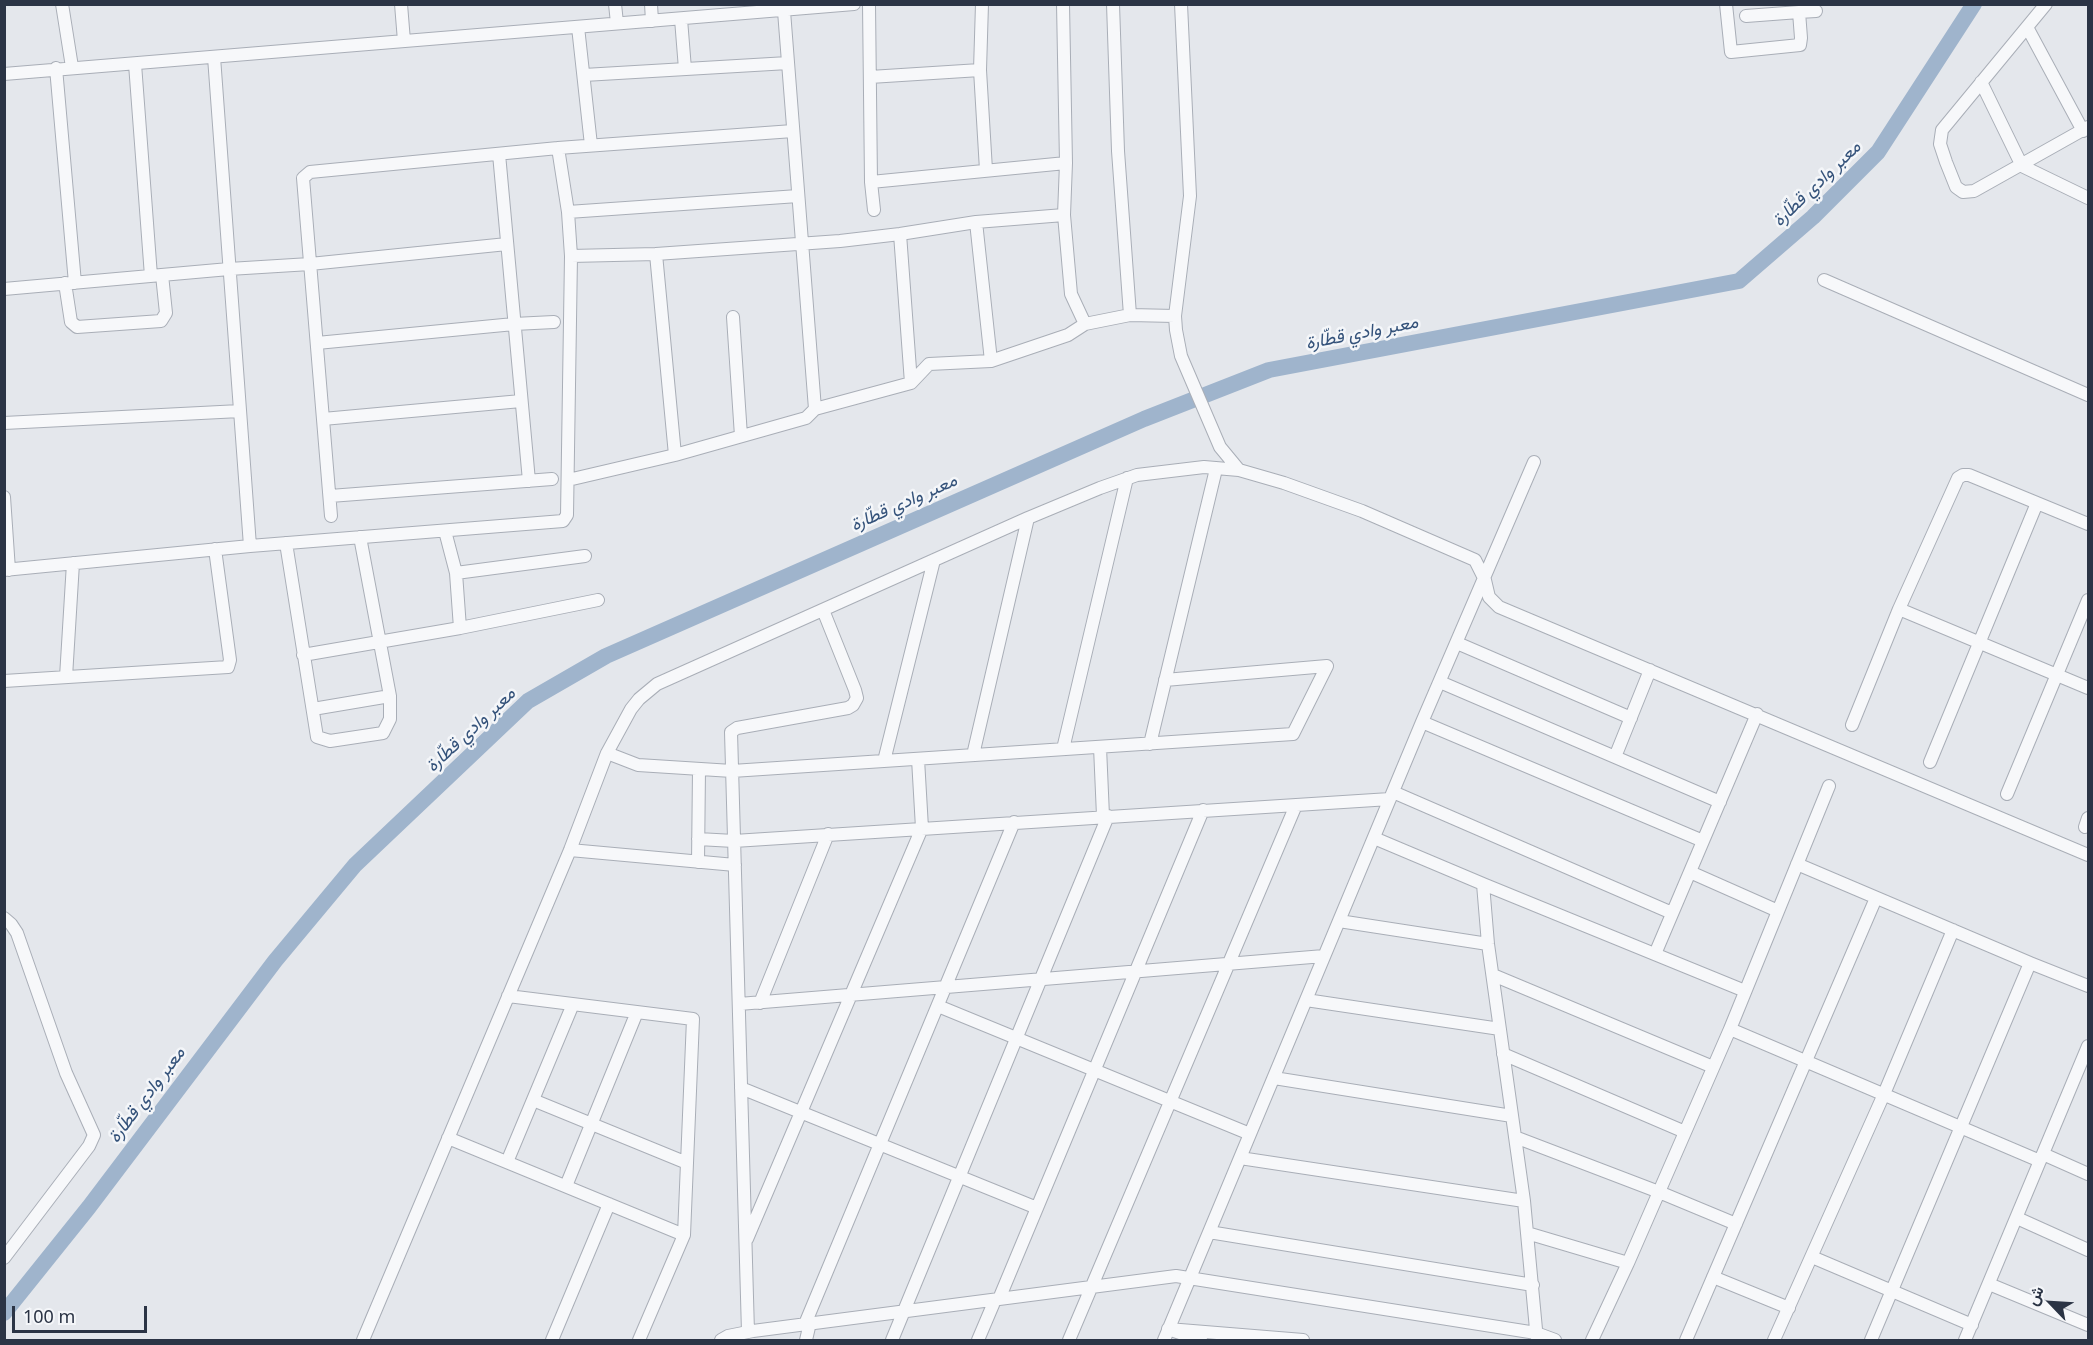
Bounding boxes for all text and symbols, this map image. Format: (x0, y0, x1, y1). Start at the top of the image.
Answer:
water label: معبر وادي قطّارة (1768, 137, 1866, 231)
water label: معبر وادي قطّارة (1304, 312, 1420, 354)
water label: معبر وادي قطّارة (847, 470, 961, 536)
water label: معبر وادي قطّارة (422, 683, 520, 777)
water label: معبر وادي قطّارة (104, 1043, 190, 1147)
north arrow (2021, 1273, 2081, 1333)
text: ش (2021, 1282, 2049, 1309)
scale bar (15, 1294, 150, 1332)
text: 100 m (23, 1304, 75, 1328)

